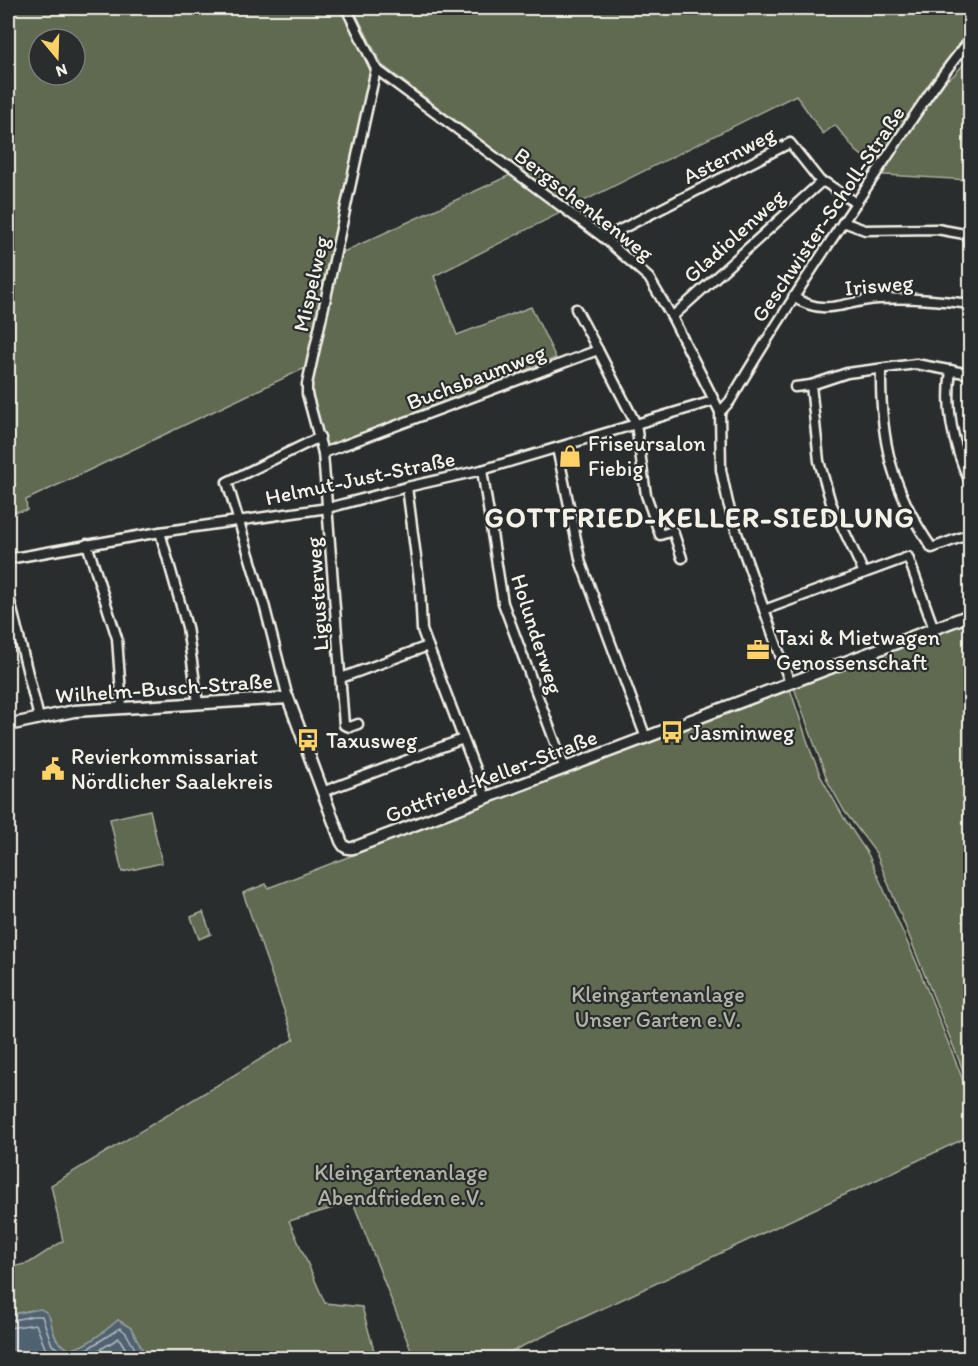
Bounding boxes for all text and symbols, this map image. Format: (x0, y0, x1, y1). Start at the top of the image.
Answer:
north arrow (27, 27, 87, 87)
text: N (54, 60, 70, 81)
street label: Geschwister-Scholl-Straße (745, 101, 911, 327)
street label: Asternweg (678, 120, 781, 190)
street label: Bergschenkenweg (509, 141, 660, 267)
street label: Gladiolenweg (678, 183, 791, 289)
street label: Mispelweg (287, 233, 335, 334)
street label: Irisweg (843, 268, 915, 301)
street label: Buchsbaumweg (403, 338, 550, 416)
place label: Friseursalon Fiebig (588, 430, 706, 482)
shop icon: Friseursalon Fiebig (557, 443, 583, 469)
street label: Helmut-Just-Straße (263, 445, 457, 511)
district label: GOTTFRIED-KELLER-SIEDLUNG (485, 500, 915, 534)
street label: Ligusterweg (299, 535, 334, 652)
street label: Holunderweg (505, 571, 569, 698)
place label: Taxi & Mietwagen Genossenschaft (776, 624, 941, 676)
office icon: Taxi & Mietwagen Genossenschaft (745, 637, 771, 663)
street label: Wilhelm-Busch-Straße (54, 667, 274, 709)
bus stop icon: Jasminweg (659, 719, 685, 745)
place label: Jasminweg (690, 719, 795, 746)
street label: Gottfried-Keller-Straße (381, 723, 601, 829)
bus stop icon: Taxusweg (295, 727, 321, 753)
place label: Taxusweg (326, 727, 418, 754)
place label: Revierkommissariat Nördlicher Saalekreis (71, 743, 273, 795)
public building icon: Revierkommissariat Nördlicher Saalekreis (40, 756, 66, 782)
park label: Kleingartenanlage Unser Garten e.V. (571, 981, 745, 1033)
park label: Kleingartenanlage Abendfrieden e.V. (314, 1159, 488, 1211)

